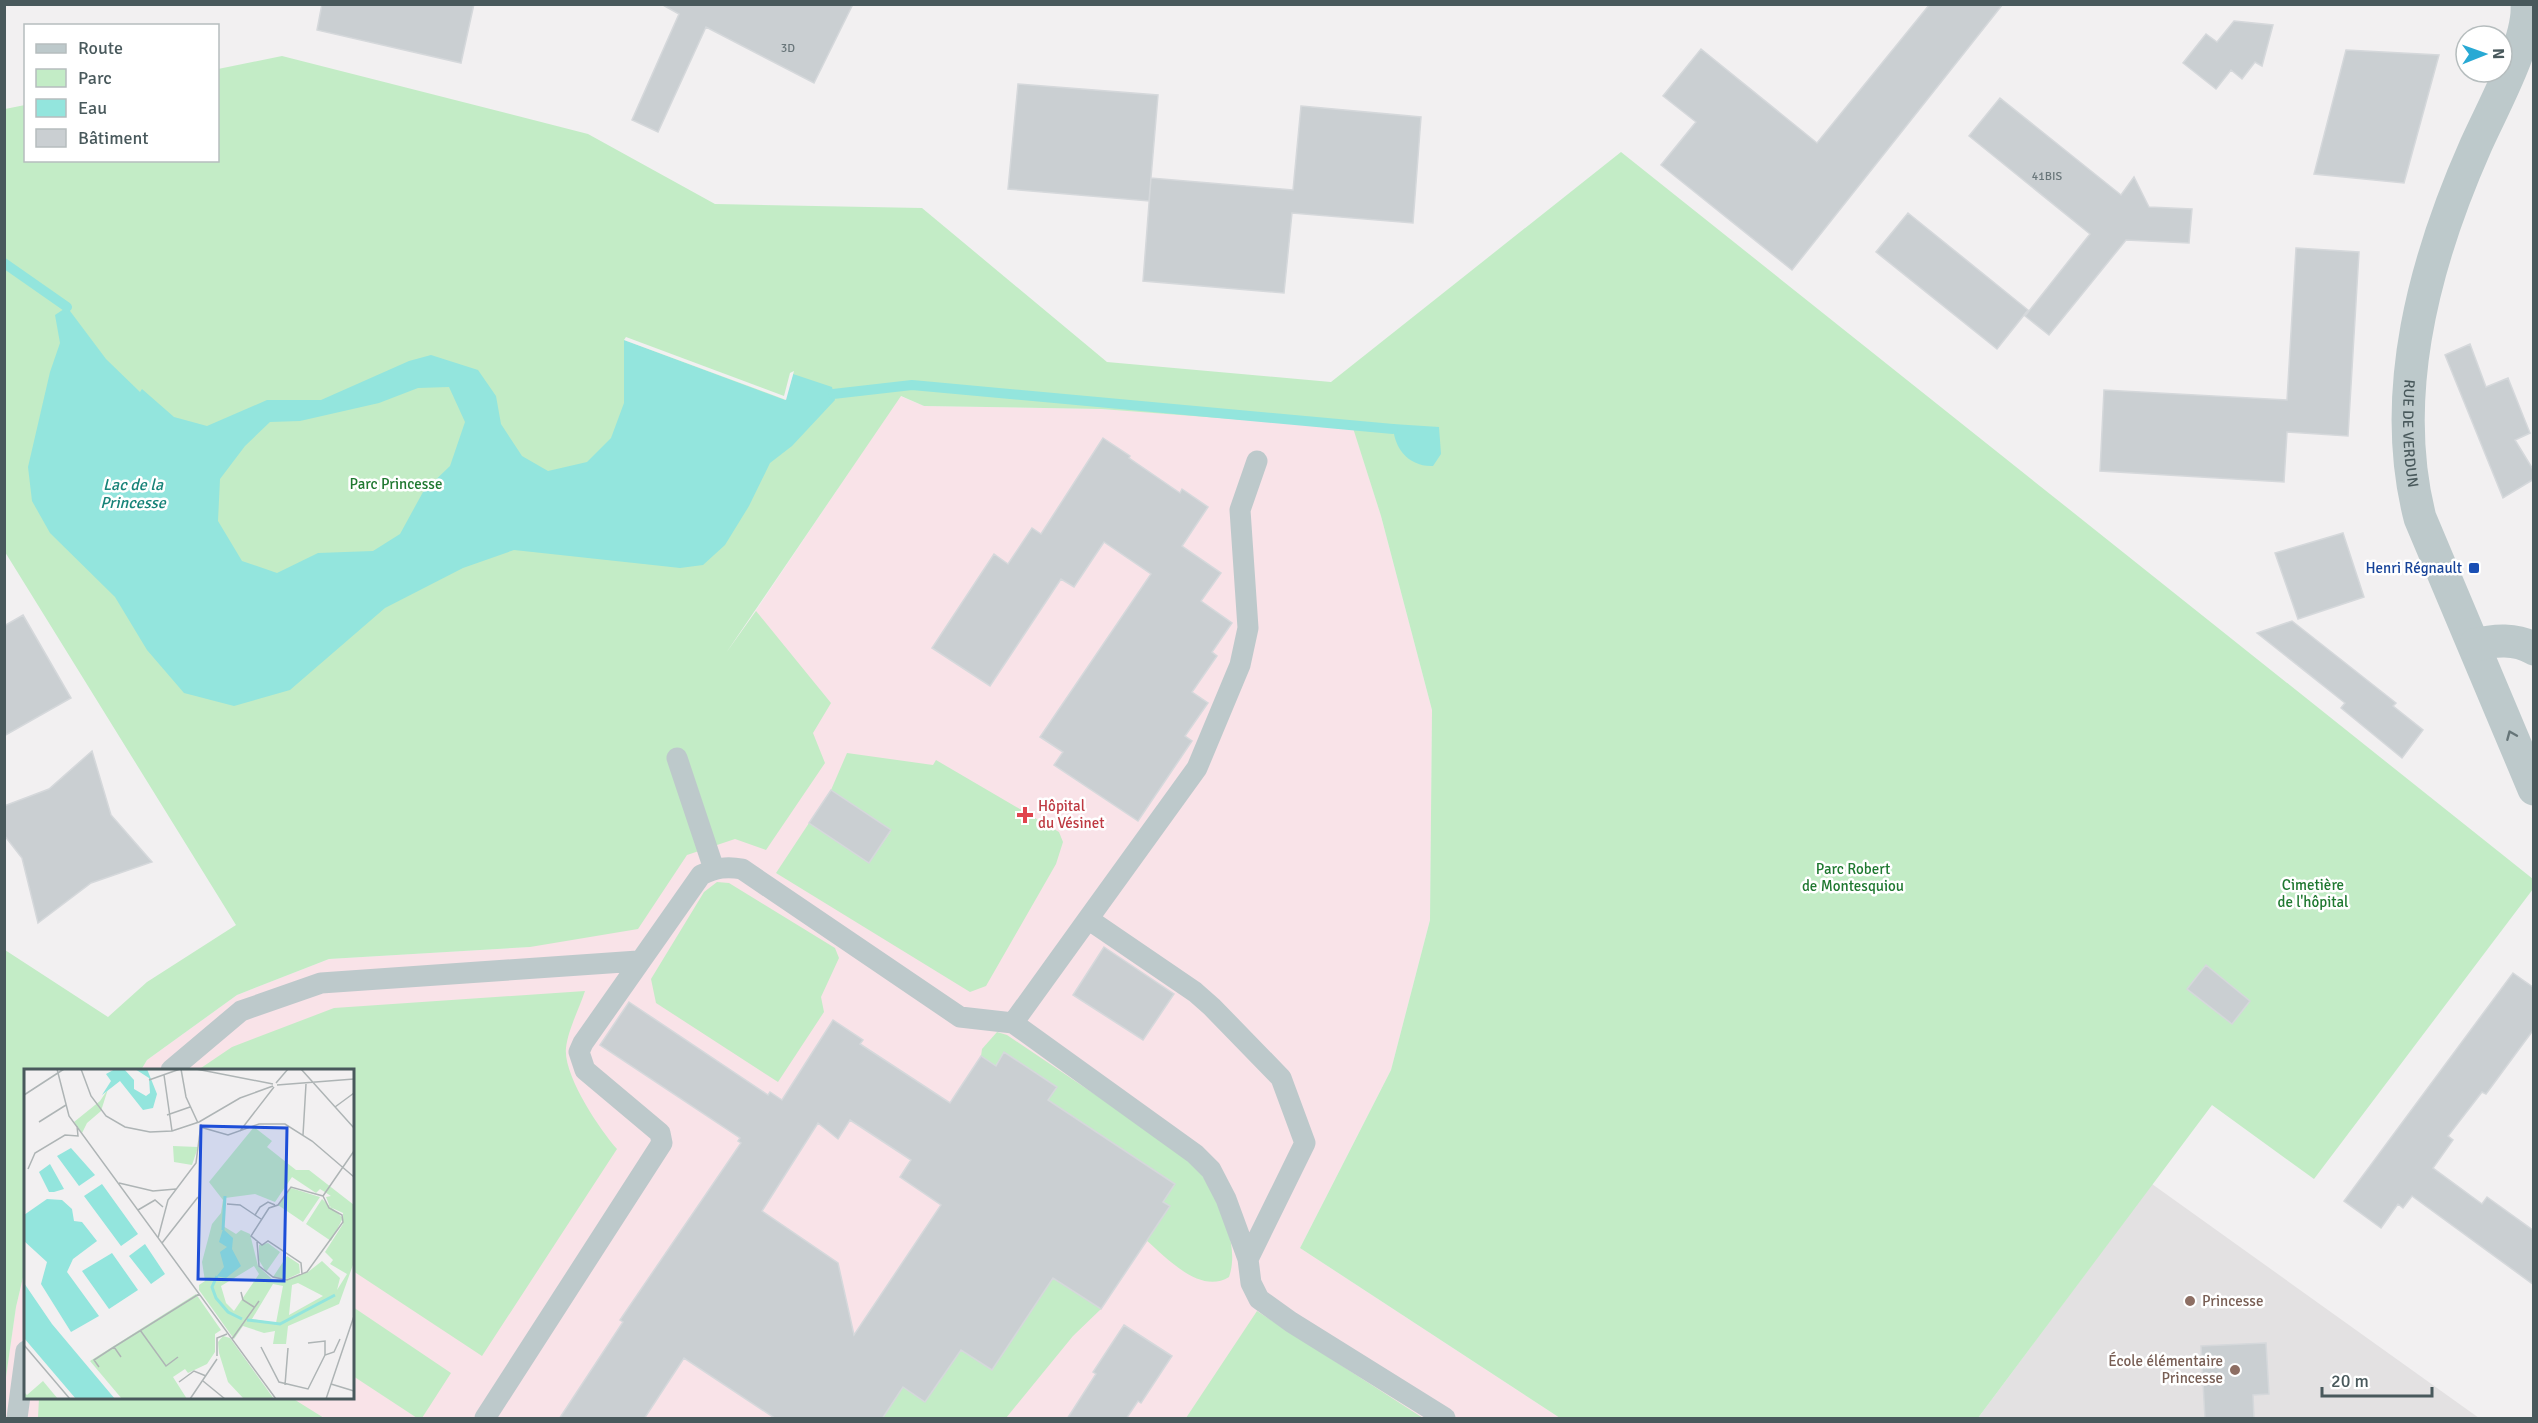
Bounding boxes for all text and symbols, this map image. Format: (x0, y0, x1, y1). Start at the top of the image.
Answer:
legend (24, 24, 219, 162)
north arrow (2454, 24, 2514, 84)
text: Route (78, 37, 123, 59)
house number: 3D (781, 41, 795, 56)
text: N (2488, 48, 2508, 59)
text: Parc (78, 67, 112, 89)
text: Eau (78, 97, 107, 119)
text: Bâtiment (78, 127, 149, 149)
house number: 41BIS (2032, 169, 2063, 184)
street label: RUE DE VERDUN (2399, 379, 2422, 489)
water label: Lac de la Princesse (100, 475, 167, 513)
park label: Parc Princesse (350, 475, 442, 493)
place label: Henri Régnault (2365, 559, 2462, 577)
marker: Henri Régnault (2467, 561, 2481, 575)
one-way arrow (2506, 730, 2518, 741)
place label: Hôpital du Vésinet (1038, 797, 1104, 832)
marker: Hôpital du Vésinet (1016, 806, 1034, 824)
park label: Parc Robert de Montesquiou (1802, 860, 1904, 895)
park label: Cimetière de l'hôpital (2278, 876, 2348, 911)
inset map (24, 1069, 354, 1399)
place label: Princesse (2202, 1292, 2263, 1310)
marker: Princesse (2183, 1294, 2197, 1308)
place label: École élémentaire Princesse (2108, 1351, 2223, 1387)
scale bar (2322, 1360, 2432, 1398)
marker: École élémentaire Princesse (2228, 1363, 2242, 1377)
text: 20 m (2331, 1370, 2369, 1392)

